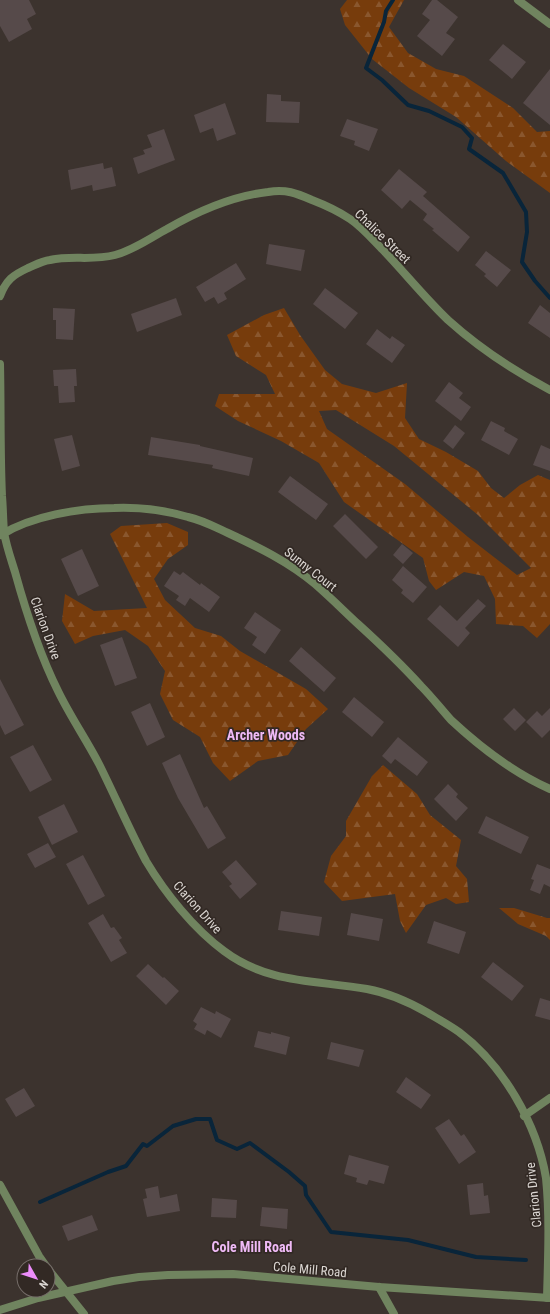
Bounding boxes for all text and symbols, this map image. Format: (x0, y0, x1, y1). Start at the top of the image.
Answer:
street label: Chalice Street (352, 206, 414, 267)
street label: Sunny Court (282, 544, 340, 595)
street label: Clarion Drive (27, 595, 64, 661)
district label: Archer Woods (227, 727, 305, 743)
street label: Clarion Drive (170, 878, 225, 937)
street label: Clarion Drive (523, 1162, 544, 1228)
district label: Cole Mill Road (211, 1239, 293, 1255)
north arrow (16, 1258, 56, 1298)
street label: Cole Mill Road (273, 1259, 347, 1280)
text: N (36, 1277, 51, 1291)

